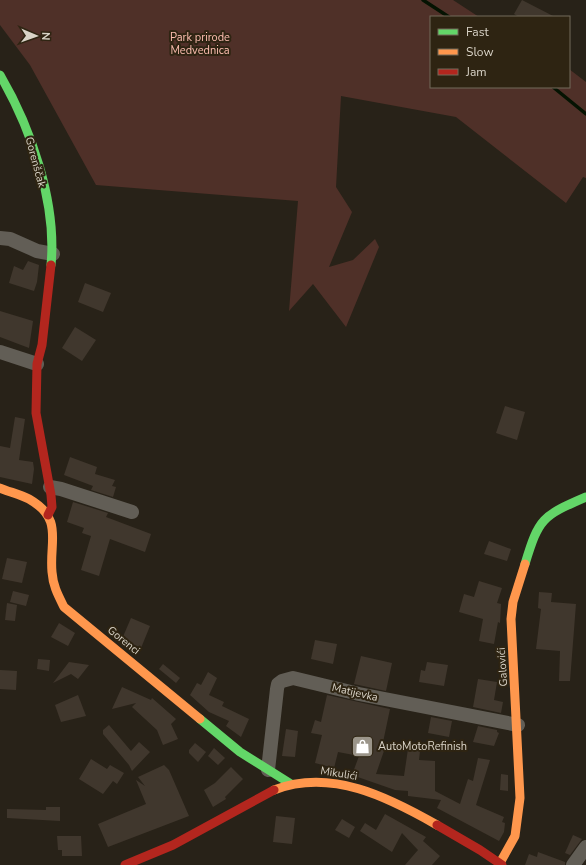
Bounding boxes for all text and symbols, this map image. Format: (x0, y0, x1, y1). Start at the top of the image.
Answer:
north arrow (16, 16, 56, 56)
legend (430, 16, 570, 88)
text: Fast (466, 24, 489, 40)
park label: Park prirode Medvednica (170, 30, 230, 58)
text: N (38, 32, 53, 41)
text: Slow (466, 44, 494, 60)
text: Jam (465, 64, 487, 80)
street label: Gorenščak (22, 135, 50, 190)
street label: Gorenci (104, 623, 143, 658)
street label: Galovići (494, 647, 511, 687)
street label: Matijevka (330, 680, 380, 705)
shop icon: AutoMotoRefinish (350, 733, 376, 759)
place label: AutoMotoRefinish (378, 739, 467, 754)
street label: Mikulići (319, 763, 358, 784)

